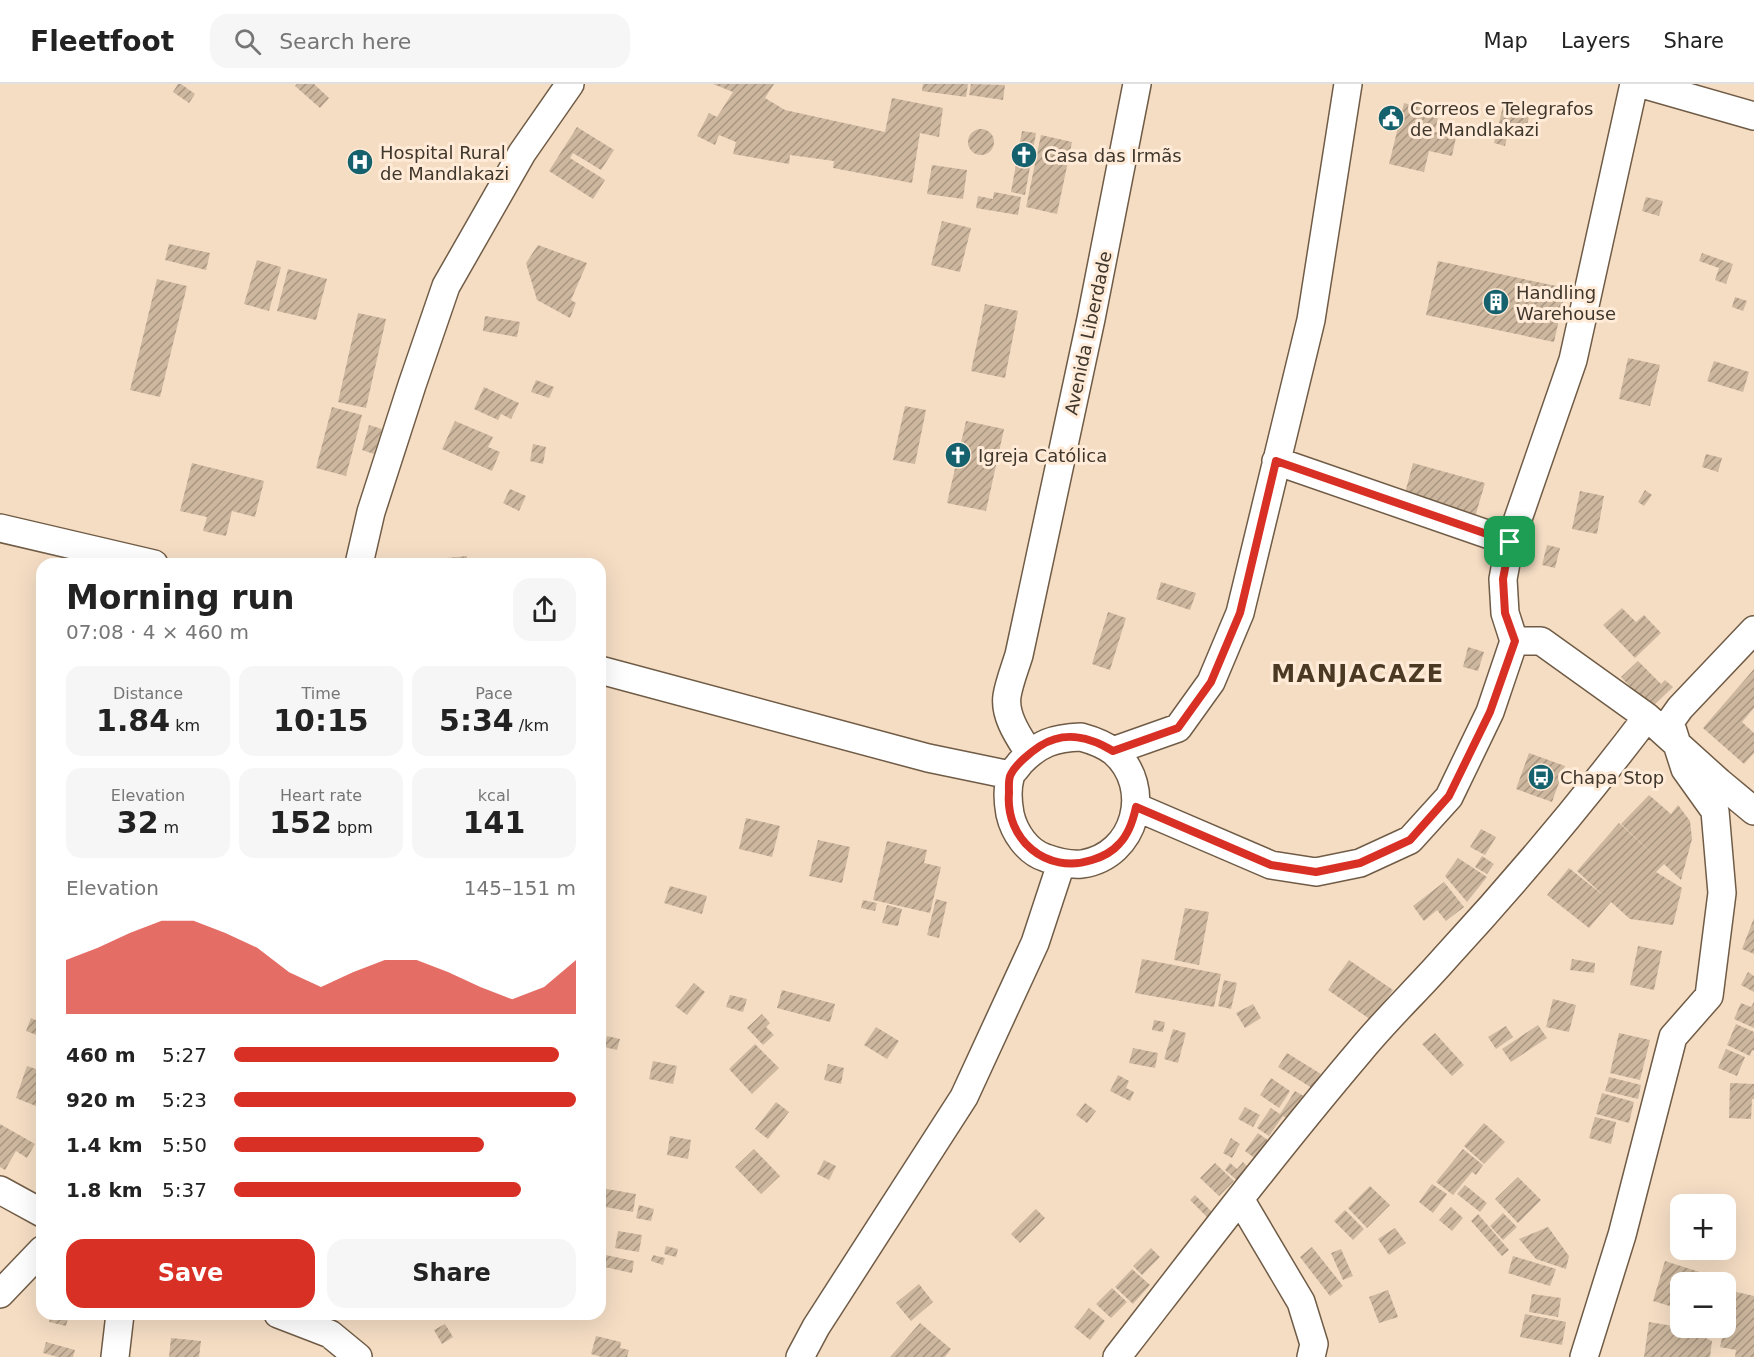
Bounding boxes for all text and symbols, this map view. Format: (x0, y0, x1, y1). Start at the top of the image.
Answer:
search box (210, 14, 630, 68)
text: Fleetfoot (30, 25, 174, 58)
icon: search (231, 25, 264, 58)
text: Search here (279, 29, 411, 54)
text: Map (1484, 29, 1528, 53)
text: Layers (1561, 29, 1630, 53)
text: Share (1663, 29, 1724, 53)
place label: Correos e Telegrafos de Mandlakazi (1410, 98, 1593, 140)
public building icon: Correos e Telegrafos de Mandlakazi (1376, 103, 1406, 133)
church icon: Casa das Irmãs (1009, 140, 1039, 170)
place label: Hospital Rural de Mandlakazi (380, 142, 509, 184)
place label: Casa das Irmãs (1044, 145, 1182, 166)
hospital icon: Hospital Rural de Mandlakazi (345, 147, 375, 177)
street label: Avenida Liberdade (1060, 249, 1116, 417)
place label: Handling Warehouse (1516, 282, 1616, 324)
building icon: Handling Warehouse (1481, 287, 1511, 317)
church icon: Igreja Católica (943, 440, 973, 470)
place label: Igreja Católica (978, 445, 1107, 466)
pin (1484, 516, 1535, 567)
icon: arrive (1493, 525, 1526, 558)
text: Morning run (66, 578, 294, 617)
button: share (513, 578, 576, 641)
text: 07:08 · 4 × 460 m (66, 620, 249, 644)
district label: MANJACAZE (1271, 660, 1445, 688)
text: Distance (113, 684, 183, 703)
text: Time (301, 684, 341, 703)
text: Pace (475, 684, 513, 703)
text: 1.84 (96, 703, 170, 738)
text: 10:15 (273, 703, 369, 738)
text: 5:34 (439, 703, 514, 738)
text: km (170, 716, 200, 735)
text: /km (514, 716, 549, 735)
bus stop icon: Chapa Stop (1526, 762, 1556, 792)
place label: Chapa Stop (1560, 767, 1664, 788)
text: Elevation (111, 786, 185, 805)
text: Heart rate (280, 786, 362, 805)
text: kcal (478, 786, 510, 805)
text: 32 (117, 805, 159, 840)
text: 152 (269, 805, 332, 840)
text: 141 (463, 805, 525, 840)
text: m (159, 818, 179, 837)
text: bpm (332, 818, 373, 837)
text: Elevation (66, 876, 159, 900)
text: 145–151 m (464, 876, 576, 900)
text: 460 m (66, 1043, 136, 1067)
text: 5:27 (162, 1043, 207, 1067)
text: 920 m (66, 1088, 136, 1112)
text: 5:23 (162, 1088, 207, 1112)
text: 1.4 km (66, 1133, 143, 1157)
text: 5:50 (162, 1133, 207, 1157)
text: 1.8 km (66, 1178, 143, 1202)
text: 5:37 (162, 1178, 207, 1202)
map controls (1670, 1194, 1736, 1338)
button: + (1670, 1194, 1736, 1260)
button: Save (66, 1239, 315, 1308)
button: Share (327, 1239, 576, 1308)
button: − (1670, 1272, 1736, 1338)

